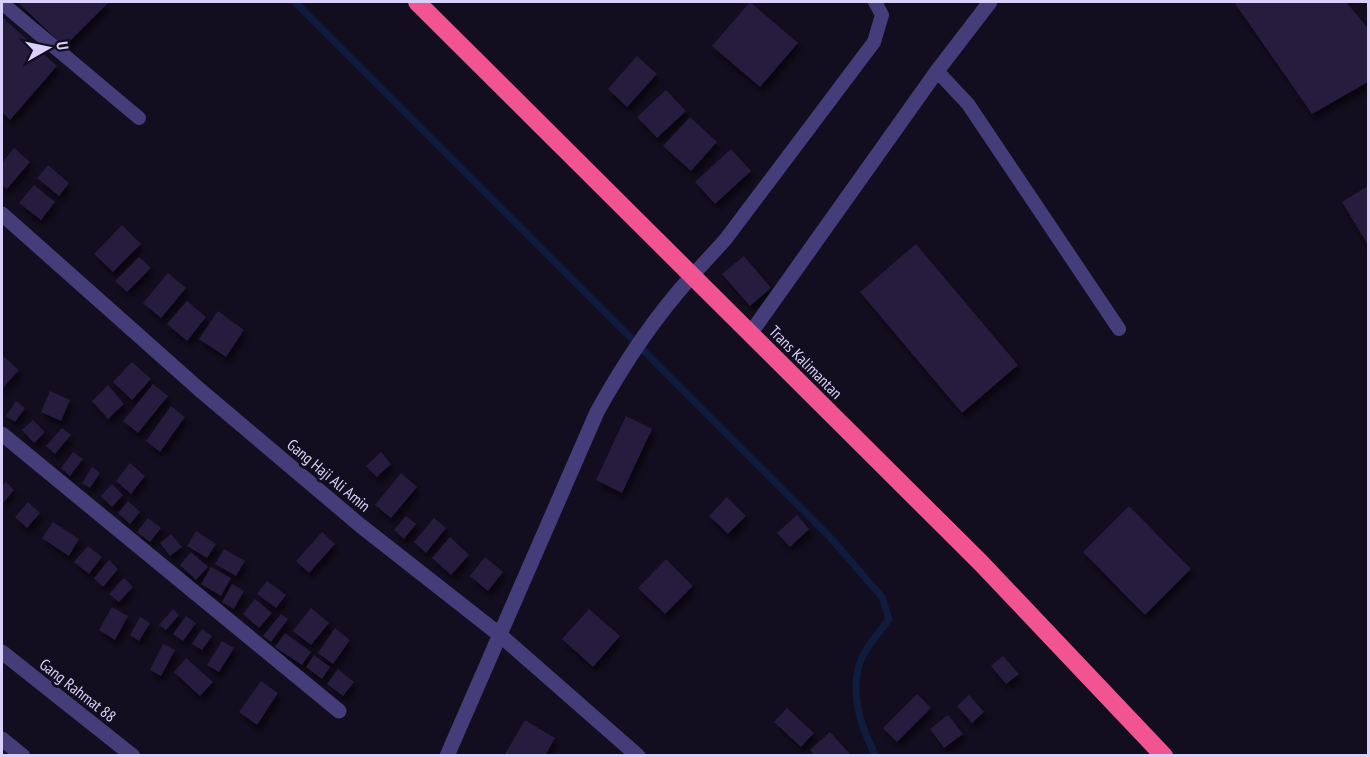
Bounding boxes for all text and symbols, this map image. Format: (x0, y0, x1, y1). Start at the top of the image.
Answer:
north arrow (18, 18, 78, 78)
text: U (52, 40, 73, 51)
street label: Trans Kalimantan (765, 321, 847, 403)
street label: Gang Haji Ali Amin (283, 434, 375, 516)
street label: Gang Rahmat 88 (36, 654, 120, 726)

